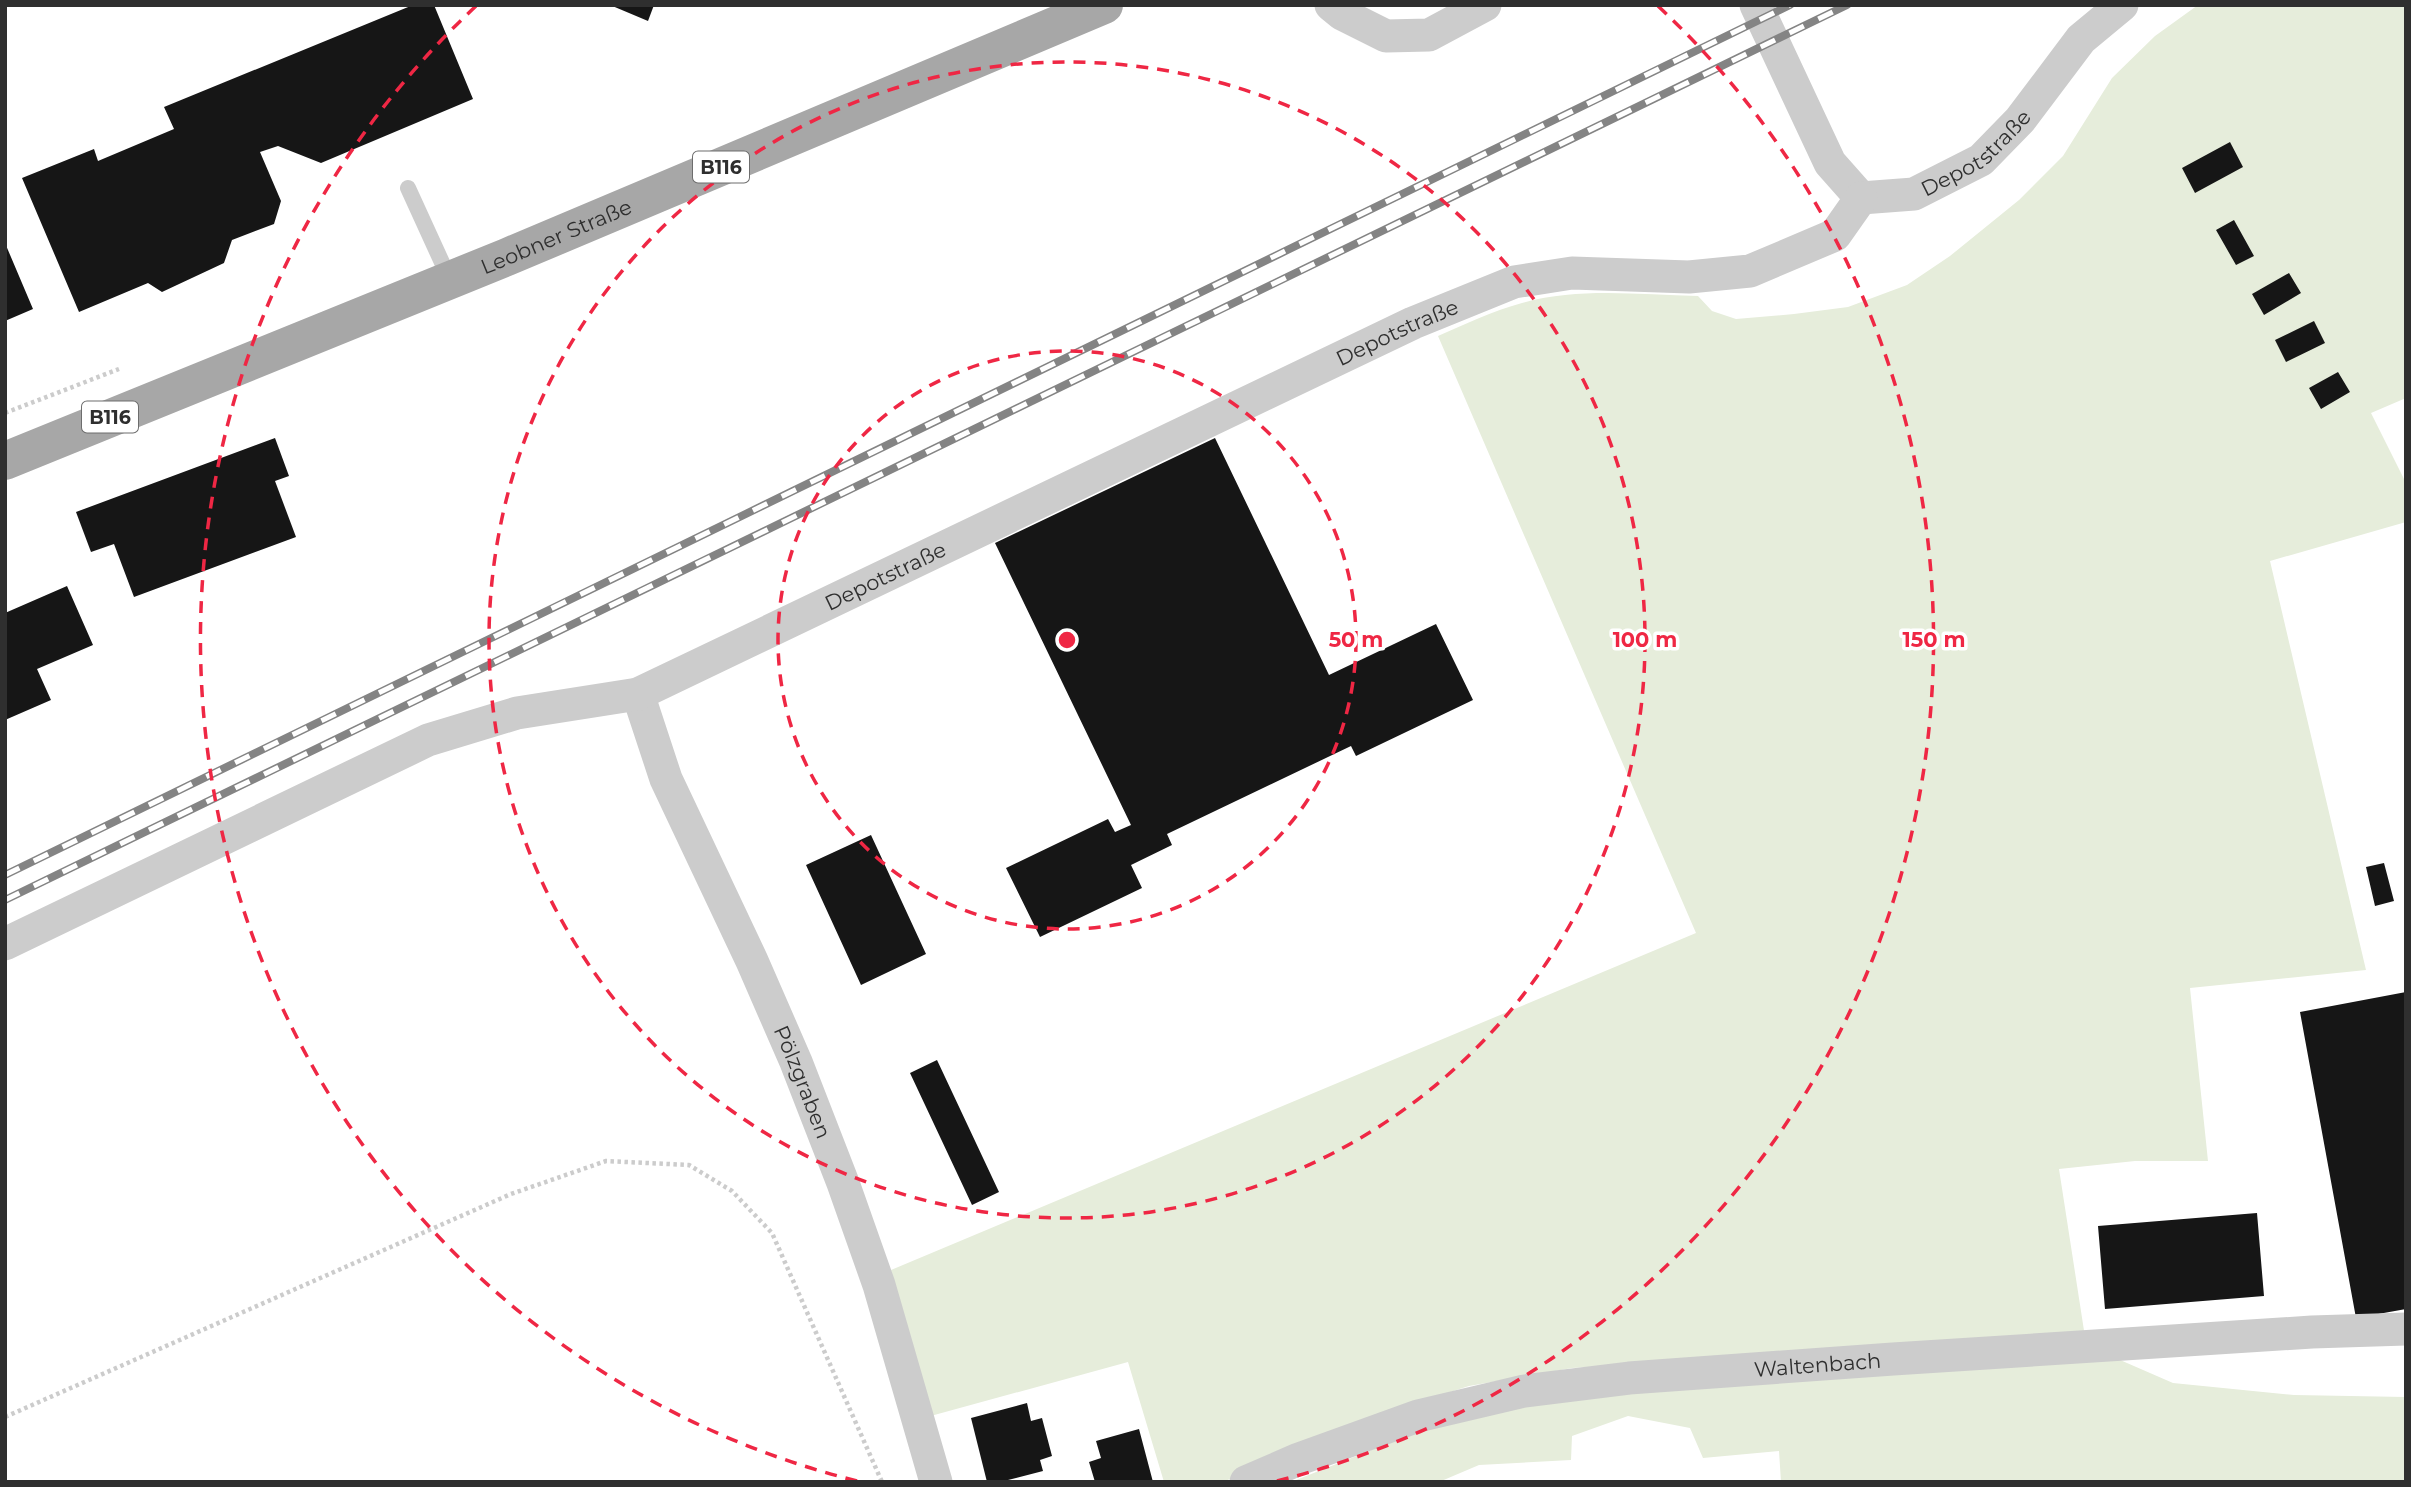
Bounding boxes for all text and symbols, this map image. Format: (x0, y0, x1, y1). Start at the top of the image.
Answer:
street label: Depotstraße (1916, 105, 2036, 201)
road number: B116 (693, 152, 749, 182)
street label: Leobner Straße (477, 193, 635, 279)
street label: Depotstraße (1332, 294, 1462, 371)
road number: B116 (82, 402, 138, 432)
street label: Depotstraße (820, 536, 950, 615)
text: 50 m (1329, 627, 1383, 652)
text: 100 m (1613, 627, 1677, 652)
text: 150 m (1903, 627, 1965, 652)
centre of rings (1055, 628, 1079, 652)
street label: Pölzgraben (769, 1021, 837, 1142)
street label: Waltenbach (1753, 1347, 1882, 1381)

